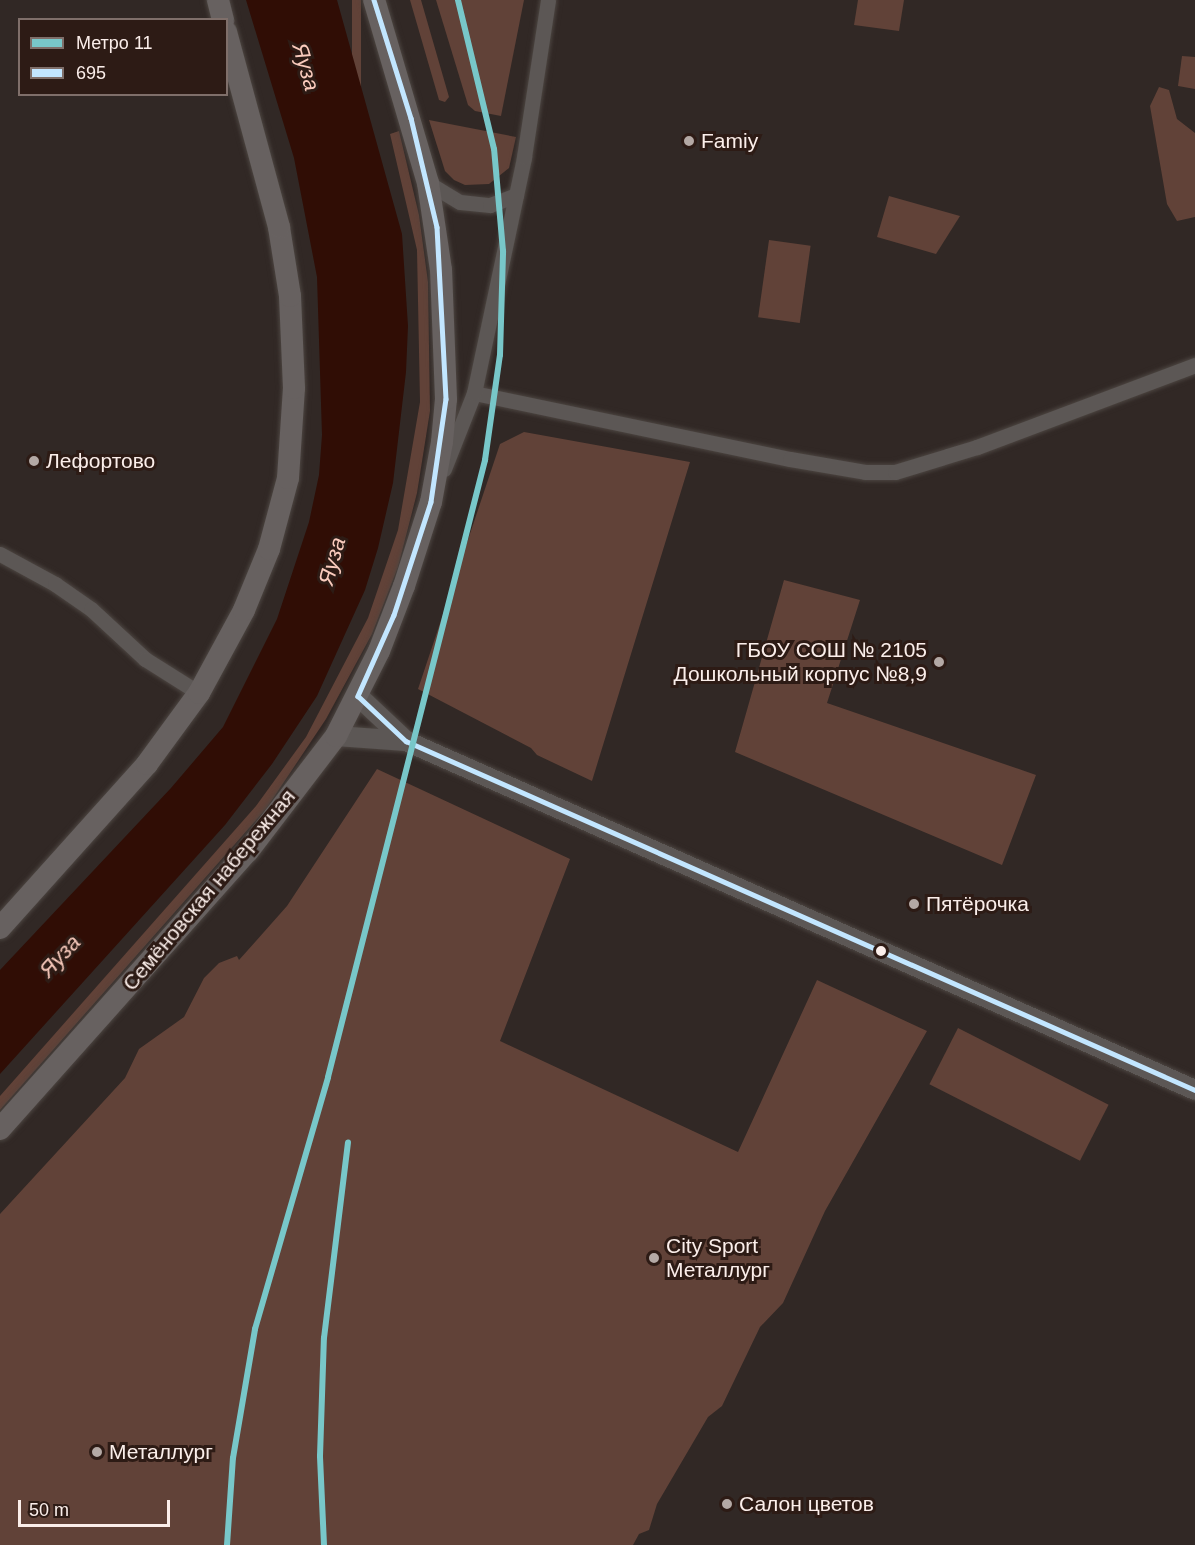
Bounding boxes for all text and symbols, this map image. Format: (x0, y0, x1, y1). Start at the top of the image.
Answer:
legend (18, 18, 228, 96)
text: Метро 11 (76, 33, 153, 53)
water label: Яуза (287, 40, 325, 94)
text: 695 (76, 63, 106, 83)
place label: Famiy (701, 128, 758, 154)
marker: Famiy (682, 134, 696, 148)
place label: Лефортово (46, 448, 155, 474)
marker: Лефортово (27, 454, 41, 468)
water label: Яуза (313, 534, 351, 588)
place label: ГБОУ СОШ № 2105 Дошкольный корпус №8,9 (673, 637, 927, 687)
marker: ГБОУ СОШ № 2105 Дошкольный корпус №8,9 (932, 655, 946, 669)
street label: Семёновская набережная (117, 784, 301, 996)
place label: Пятёрочка (926, 891, 1029, 917)
marker: Пятёрочка (907, 897, 921, 911)
water label: Яуза (34, 929, 86, 983)
unlabelled marker (875, 945, 887, 957)
place label: City Sport Металлург (666, 1233, 770, 1283)
marker: City Sport Металлург (647, 1251, 661, 1265)
place label: Металлург (109, 1439, 213, 1465)
marker: Металлург (90, 1445, 104, 1459)
scale bar (21, 1488, 172, 1526)
place label: Салон цветов (739, 1491, 874, 1517)
marker: Салон цветов (720, 1497, 734, 1511)
text: 50 m (29, 1500, 69, 1520)

